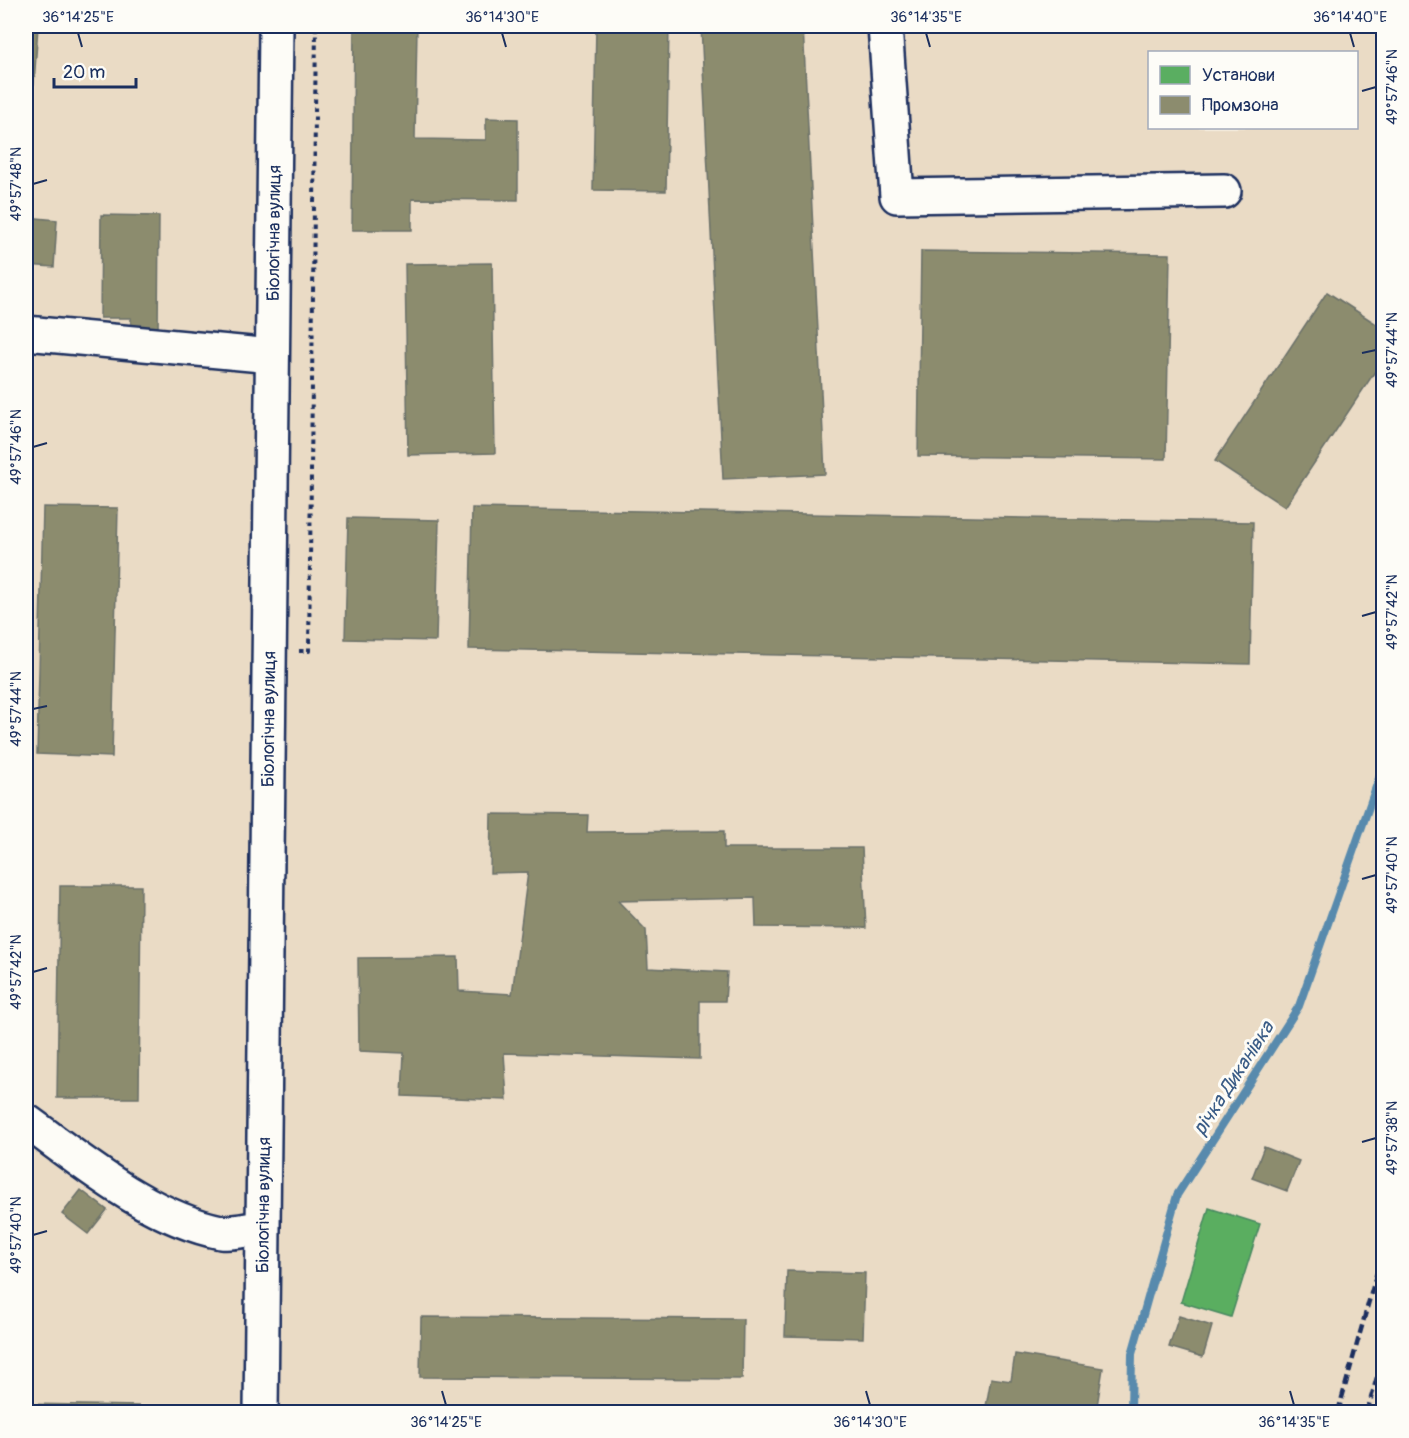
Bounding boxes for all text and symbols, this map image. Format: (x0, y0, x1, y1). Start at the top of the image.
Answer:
text: 36°14'25"E (42, 8, 114, 27)
text: 36°14'30"E (465, 8, 539, 27)
text: 36°14'35"E (890, 8, 962, 27)
text: 36°14'40"E (1313, 8, 1387, 27)
text: 49°57'46"N (1383, 49, 1402, 125)
scale bar (54, 51, 136, 89)
legend (1148, 51, 1358, 129)
text: 20 m (63, 61, 105, 84)
text: Установи (1202, 64, 1275, 87)
text: Промзона (1202, 94, 1279, 117)
text: 49°57'48"N (7, 147, 26, 221)
street label: Біологічна вулиця (262, 165, 286, 301)
text: 49°57'44"N (1383, 312, 1402, 388)
text: 49°57'46"N (7, 409, 26, 485)
text: 49°57'42"N (1383, 574, 1402, 650)
street label: Біологічна вулиця (257, 651, 281, 787)
text: 49°57'44"N (7, 671, 26, 747)
text: 49°57'40"N (1383, 836, 1402, 914)
text: 49°57'42"N (7, 934, 26, 1010)
water label: річка Диканівка (1187, 1015, 1280, 1140)
text: 49°57'38"N (1383, 1101, 1402, 1175)
street label: Біологічна вулиця (252, 1137, 276, 1273)
text: 49°57'40"N (7, 1196, 26, 1274)
text: 36°14'25"E (410, 1413, 482, 1432)
text: 36°14'30"E (833, 1413, 907, 1432)
text: 36°14'35"E (1258, 1413, 1330, 1432)

